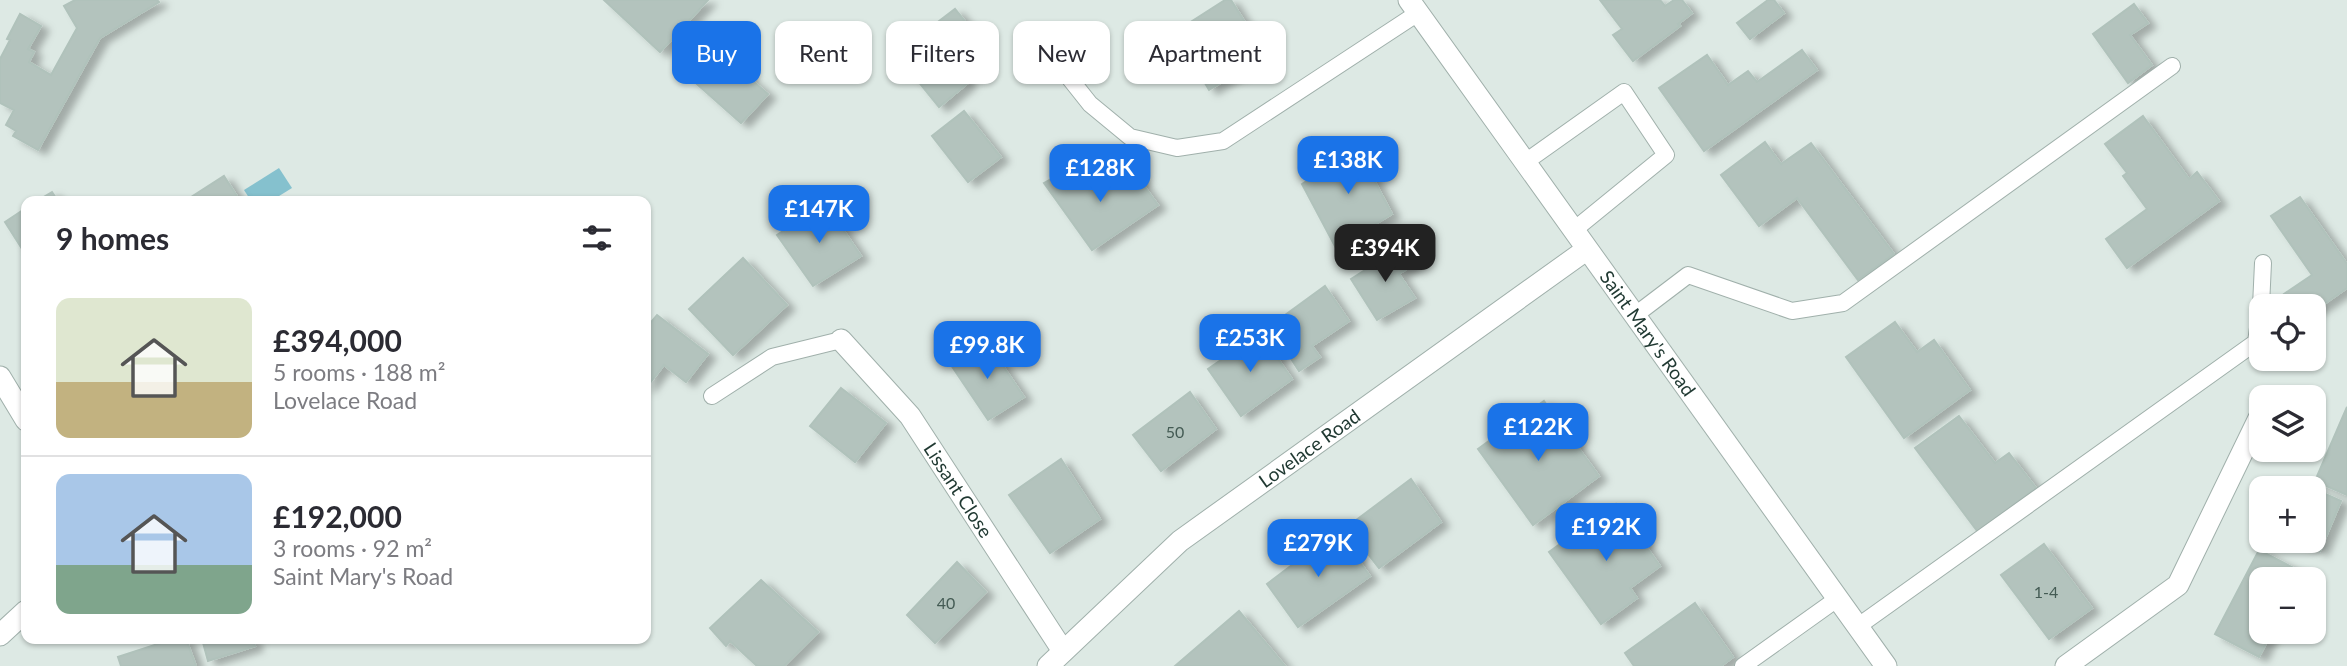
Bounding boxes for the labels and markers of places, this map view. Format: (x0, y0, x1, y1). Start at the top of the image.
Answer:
pin: £138K (1299, 136, 1397, 196)
pin: £128K (1051, 144, 1149, 204)
pin: £147K (770, 186, 868, 245)
pin: £394K (1336, 224, 1434, 284)
pin: £253K (1201, 314, 1299, 374)
pin: £99.8K (930, 322, 1044, 381)
pin: £122K (1489, 404, 1587, 463)
pin: £192K (1557, 504, 1655, 563)
pin: £279K (1269, 520, 1367, 579)

